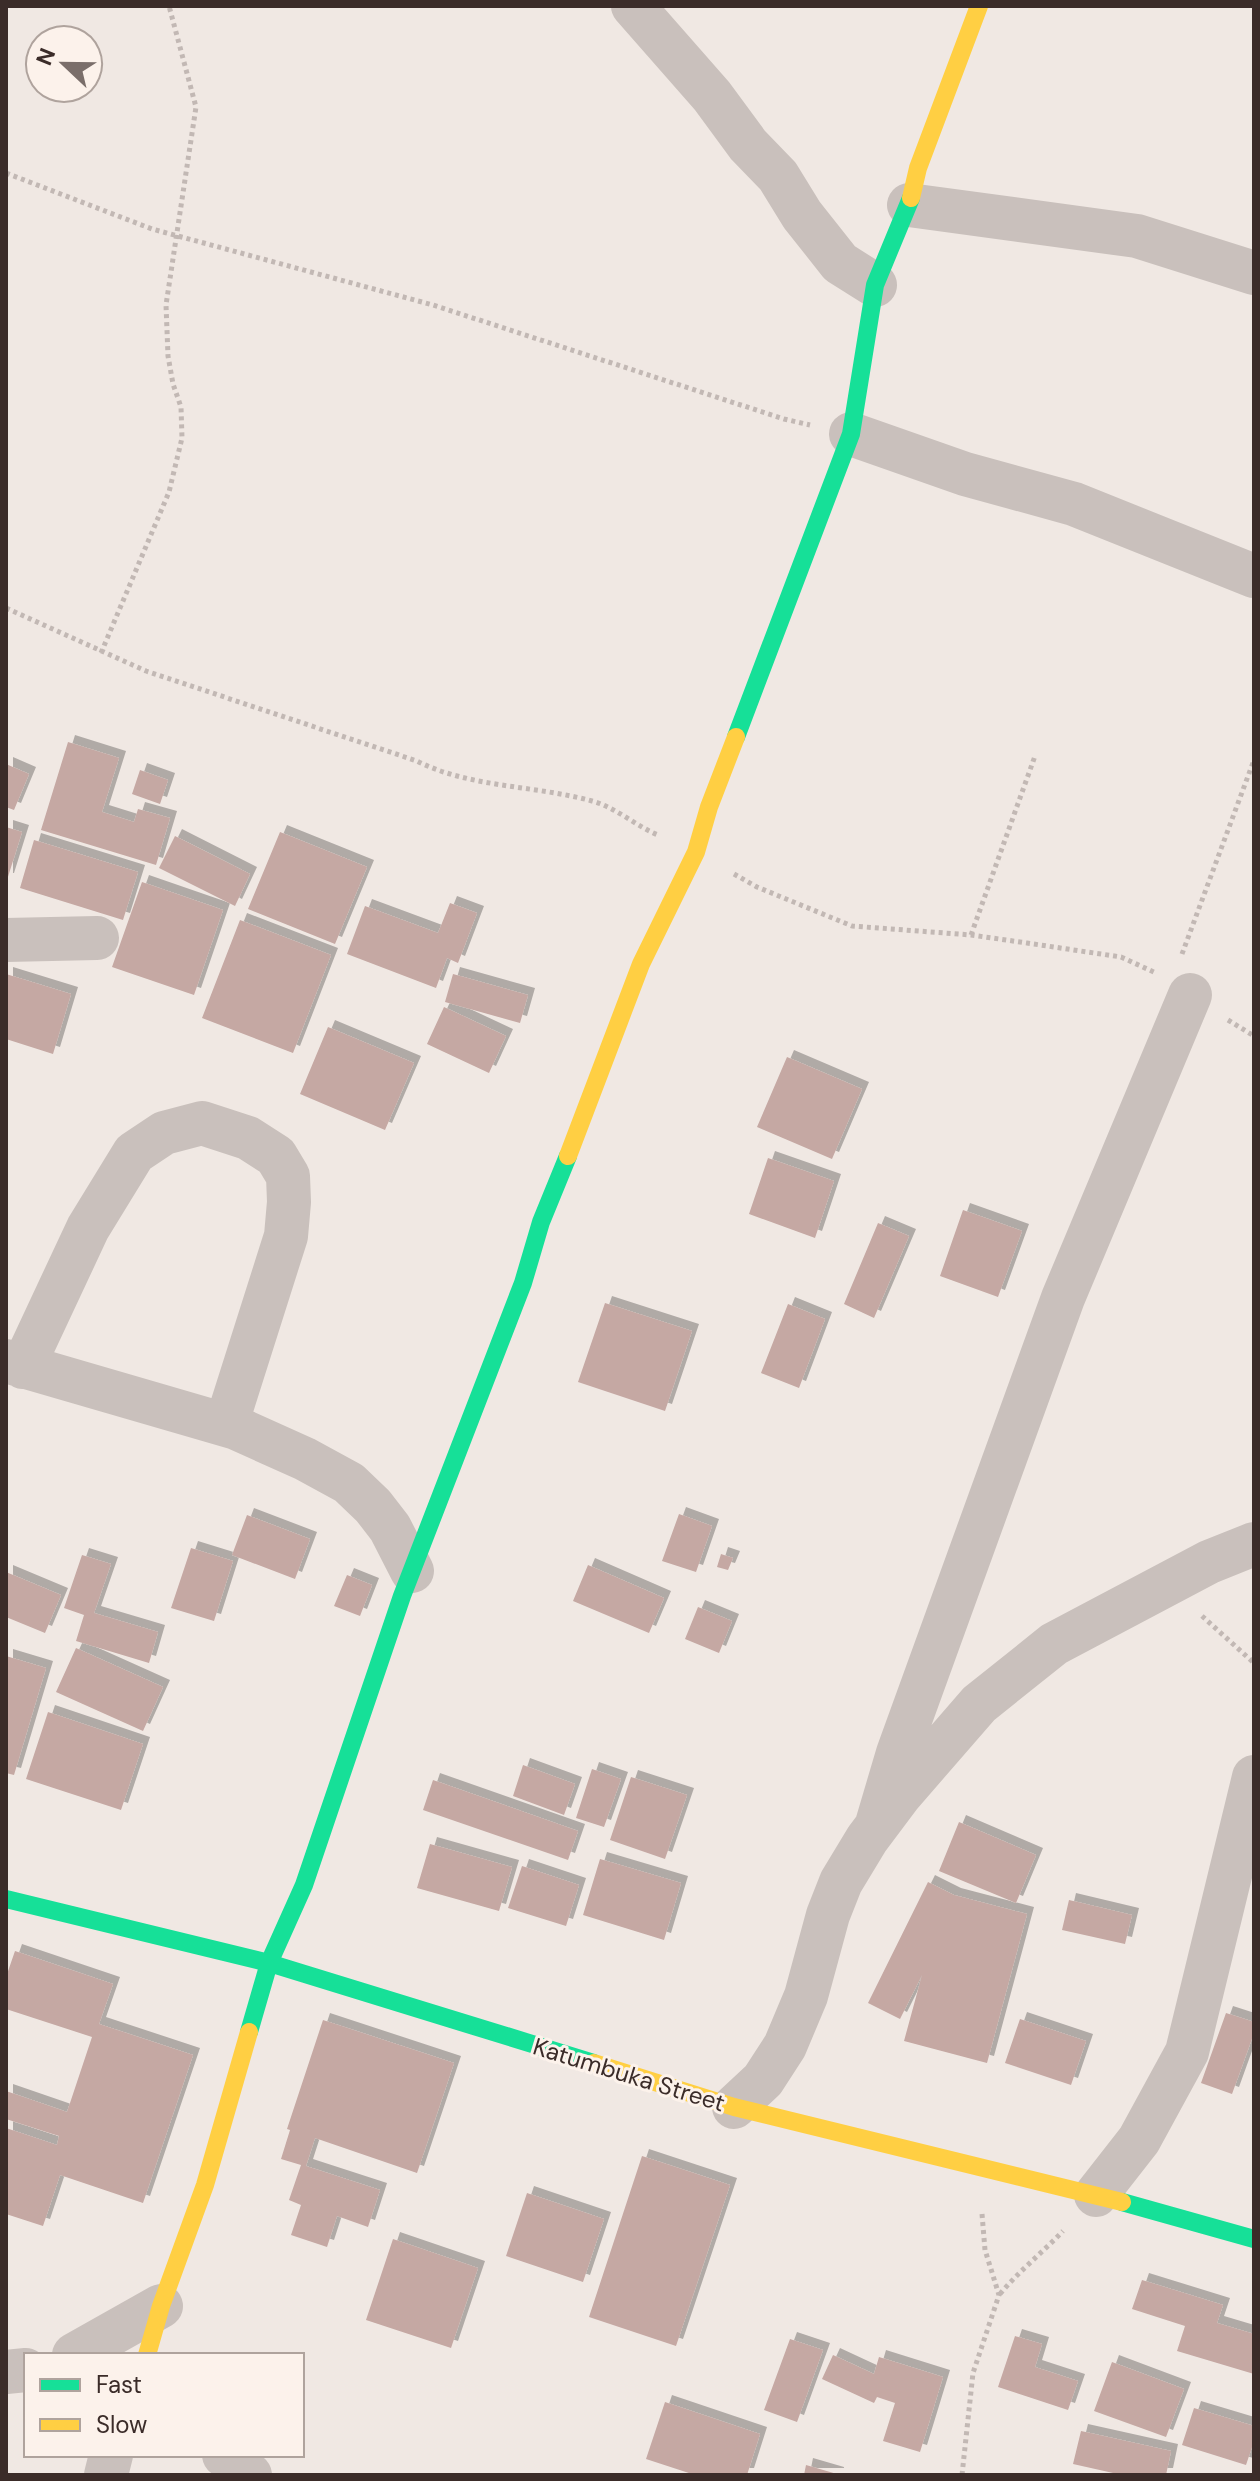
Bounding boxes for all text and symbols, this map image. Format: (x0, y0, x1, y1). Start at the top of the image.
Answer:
north arrow (24, 24, 104, 104)
text: N (29, 44, 62, 70)
street label: Katumbuka Street (529, 2031, 729, 2118)
legend (24, 2353, 304, 2457)
text: Fast (96, 2369, 142, 2400)
text: Slow (96, 2409, 147, 2440)

